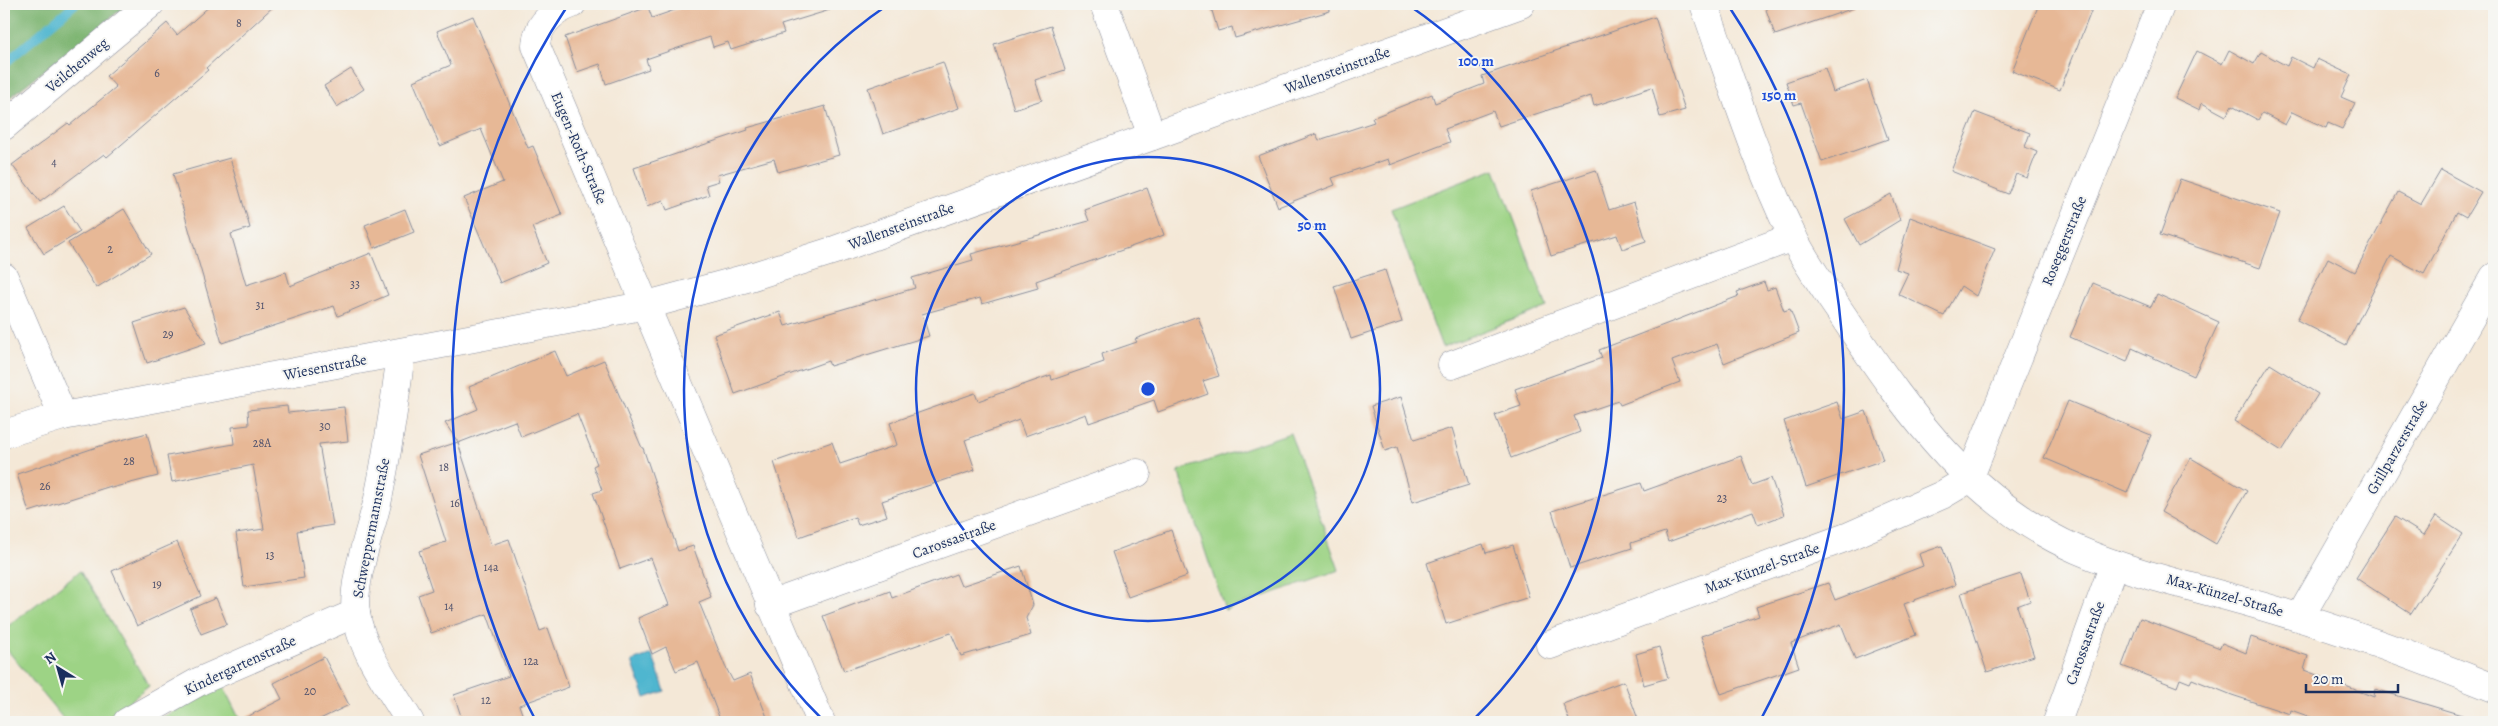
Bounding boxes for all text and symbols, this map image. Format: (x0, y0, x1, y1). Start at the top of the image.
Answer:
house number: 8 (236, 15, 242, 31)
street label: Veilchenweg (41, 33, 113, 98)
street label: Wallensteinstraße (1280, 41, 1393, 99)
text: 100 m (1458, 51, 1494, 71)
house number: 6 (154, 65, 160, 81)
text: 150 m (1762, 85, 1797, 105)
street label: Eugen-Roth-Straße (546, 89, 612, 208)
house number: 4 (51, 154, 57, 170)
street label: Roseggerstraße (2037, 193, 2091, 289)
street label: Wallensteinstraße (844, 197, 957, 255)
text: 50 m (1297, 215, 1327, 235)
house number: 2 (107, 241, 113, 257)
house number: 33 (350, 276, 360, 292)
house number: 31 (255, 297, 265, 313)
house number: 29 (162, 326, 174, 342)
street label: Wiesenstraße (281, 349, 369, 385)
centre of rings (1139, 380, 1157, 398)
street label: Grillparzerstraße (2362, 396, 2432, 498)
house number: 30 (319, 418, 331, 434)
house number: 28A (253, 435, 272, 451)
house number: 28 (123, 453, 135, 469)
street label: Schweppermannstraße (348, 456, 394, 600)
house number: 18 (439, 459, 449, 475)
house number: 26 (39, 478, 51, 494)
house number: 23 (1717, 490, 1727, 506)
house number: 16 (450, 495, 460, 511)
street label: Carossastraße (909, 515, 999, 563)
street label: Max-Künzel-Straße (1702, 538, 1823, 598)
house number: 13 (265, 547, 275, 563)
house number: 14a (483, 559, 499, 575)
street label: Max-Künzel-Straße (2164, 569, 2286, 621)
house number: 19 (152, 576, 162, 592)
house number: 14 (444, 598, 454, 614)
street label: Carossastraße (2061, 598, 2109, 688)
street label: Kindergartenstraße (181, 630, 300, 700)
north arrow (32, 644, 82, 694)
text: N (41, 647, 60, 669)
house number: 12a (523, 653, 539, 669)
scale bar (2306, 661, 2398, 693)
text: 20 m (2313, 669, 2344, 689)
house number: 20 (304, 683, 316, 699)
house number: 12 (481, 692, 491, 708)

